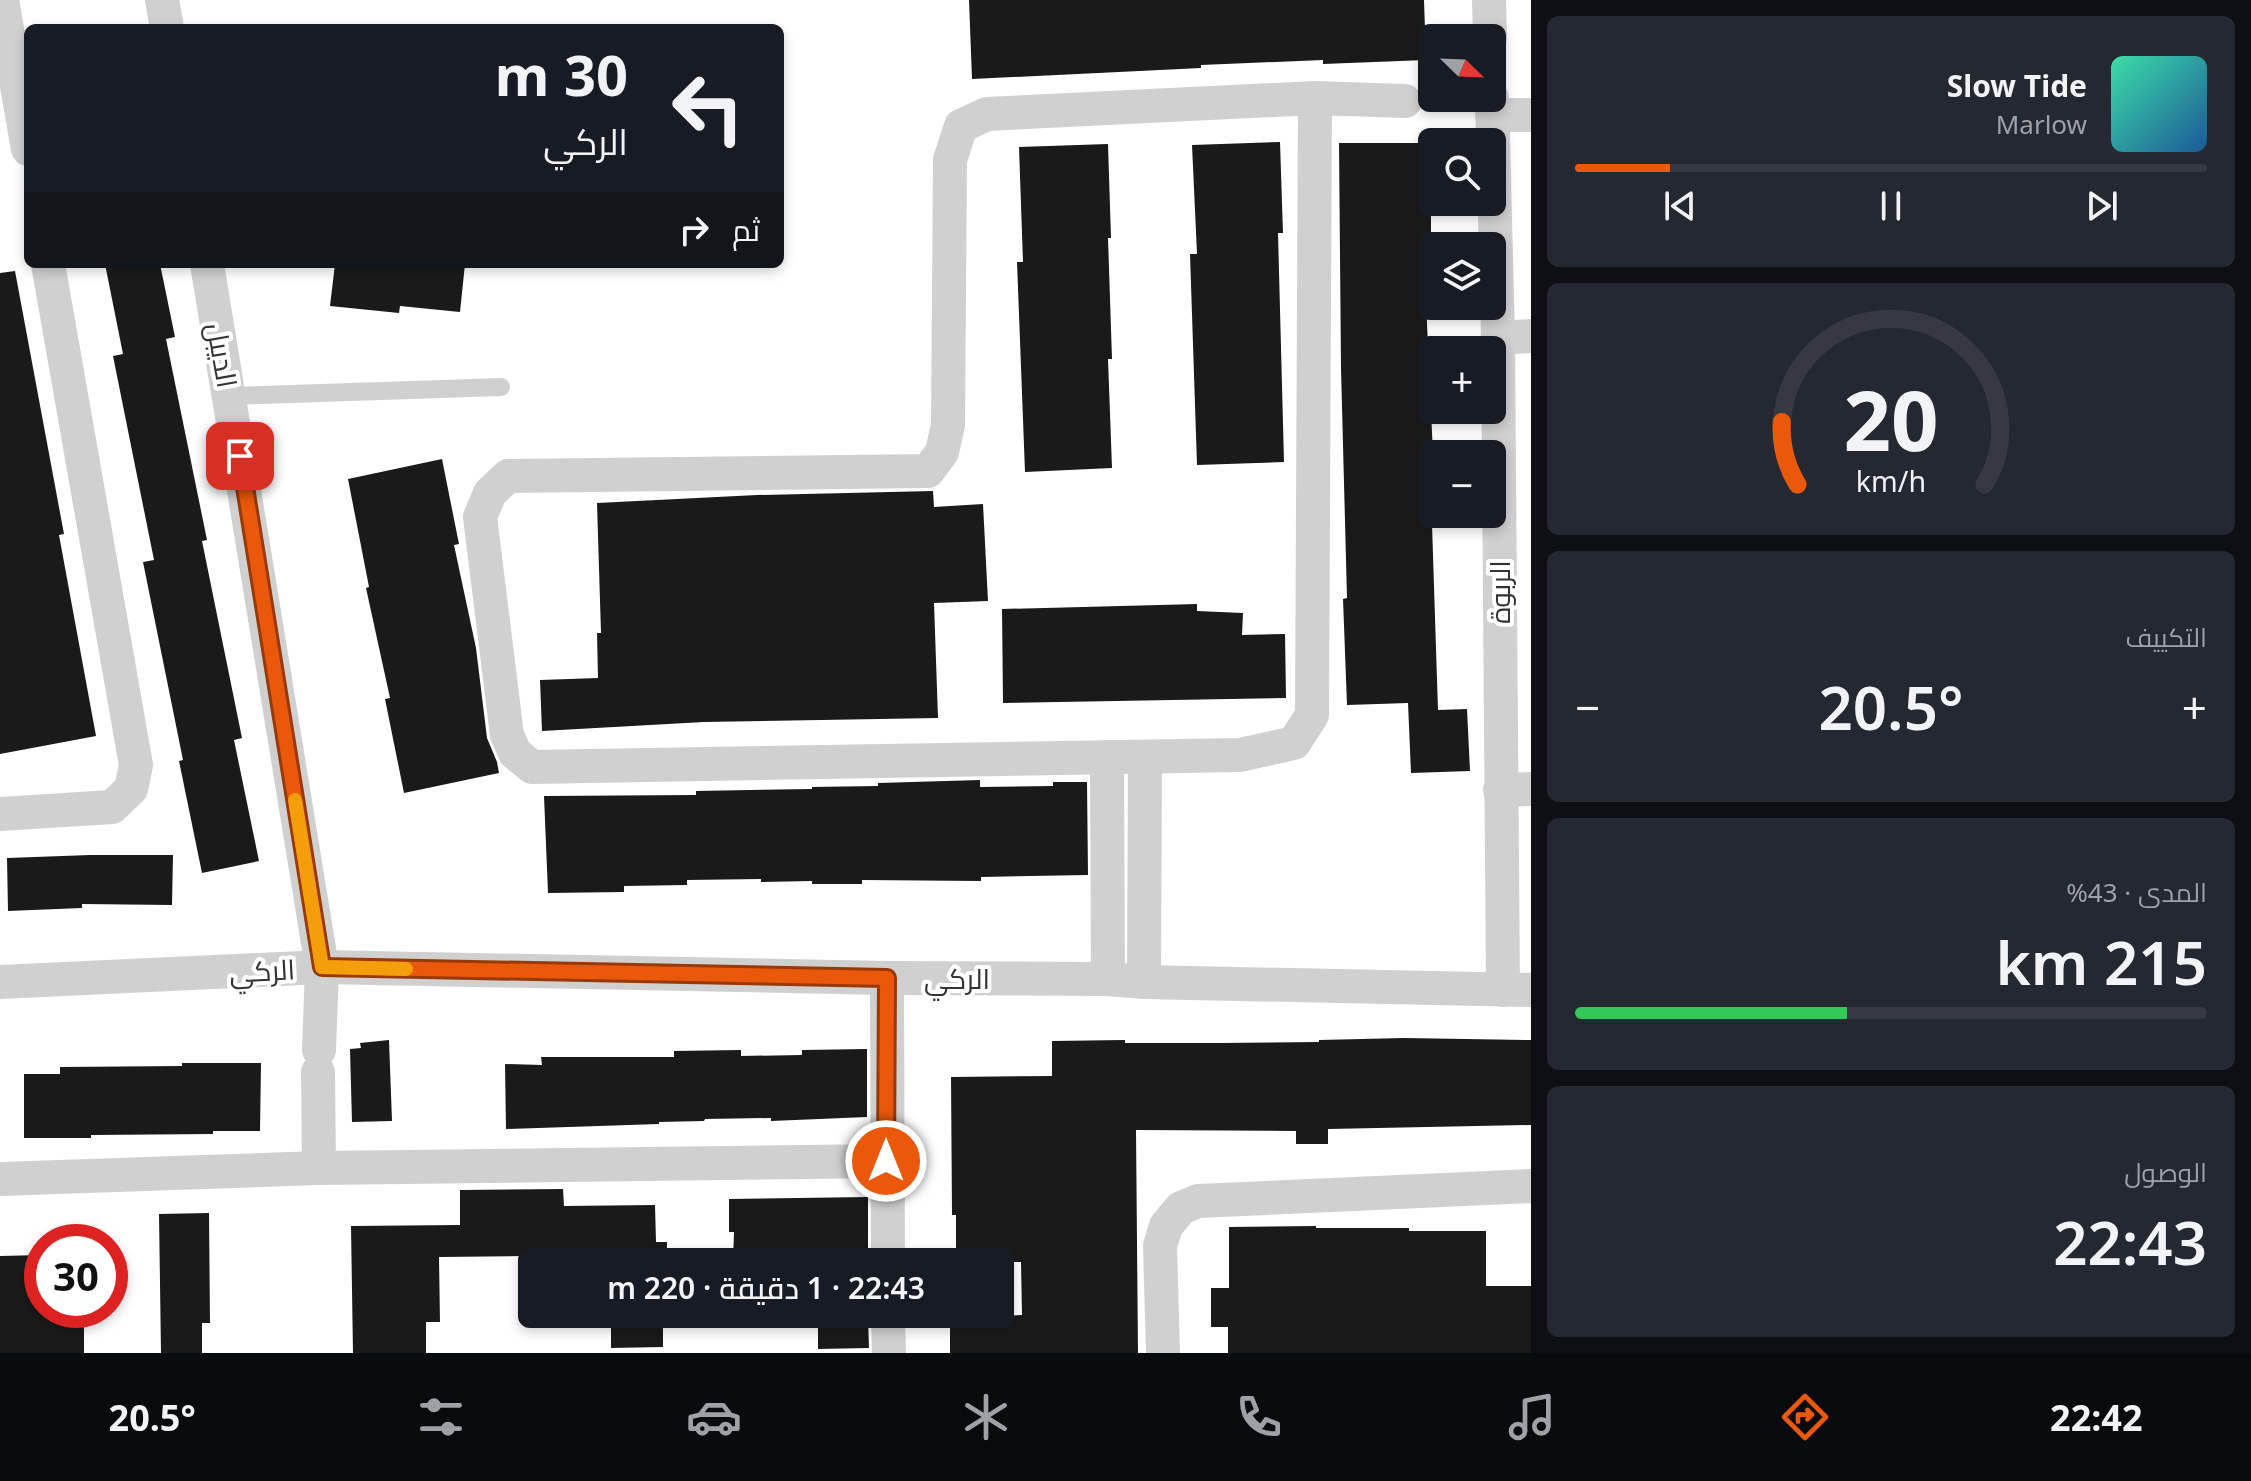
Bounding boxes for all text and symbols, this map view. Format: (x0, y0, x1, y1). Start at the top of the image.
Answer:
north arrow (1418, 24, 1506, 112)
map controls (1418, 24, 1506, 528)
text: 30 m (495, 36, 628, 112)
icon: left (656, 56, 760, 160)
text: Slow Tide (1947, 65, 2087, 106)
text: Marlow (1996, 106, 2087, 142)
text: الركي (543, 117, 628, 166)
button: search (1418, 128, 1506, 216)
icon: previous (1658, 184, 1702, 228)
icon: pause (1869, 184, 1913, 228)
icon: next (2080, 184, 2124, 228)
icon: right (672, 208, 716, 252)
text: ثم (732, 209, 760, 250)
button: layers (1418, 232, 1506, 320)
street label: الديبل (199, 319, 247, 391)
button: + (1418, 336, 1506, 424)
text: 20 (1843, 362, 1939, 475)
pin (206, 422, 274, 490)
icon: arrive (218, 434, 262, 478)
button: − (1418, 440, 1506, 528)
text: km/h (1856, 461, 1926, 500)
street label: الربوة (1480, 560, 1518, 624)
text: التكييف (2125, 619, 2207, 655)
text: 20.5° (1818, 666, 1964, 748)
text: − (1575, 677, 1600, 737)
text: + (2182, 677, 2207, 737)
text: المدى · 43% (2066, 874, 2207, 910)
text: 215 km (1996, 921, 2207, 1003)
street label: الركي (228, 949, 296, 995)
street label: الركي (924, 959, 990, 1001)
position arrow (844, 1119, 928, 1203)
text: الوصول (2124, 1154, 2207, 1190)
text: 22:43 (2053, 1201, 2207, 1283)
speed limit sign: 30 (24, 1224, 128, 1328)
text: 22:43 · 1 دقيقة · 220 m (607, 1267, 925, 1308)
icon: filters (413, 1389, 469, 1445)
icon: car (686, 1389, 742, 1445)
icon: climate (958, 1389, 1014, 1445)
icon: phone (1231, 1389, 1287, 1445)
icon: music (1504, 1389, 1560, 1445)
icon: directions (1777, 1389, 1833, 1445)
text: 20.5° (109, 1393, 196, 1442)
text: 22:42 (2050, 1393, 2143, 1442)

